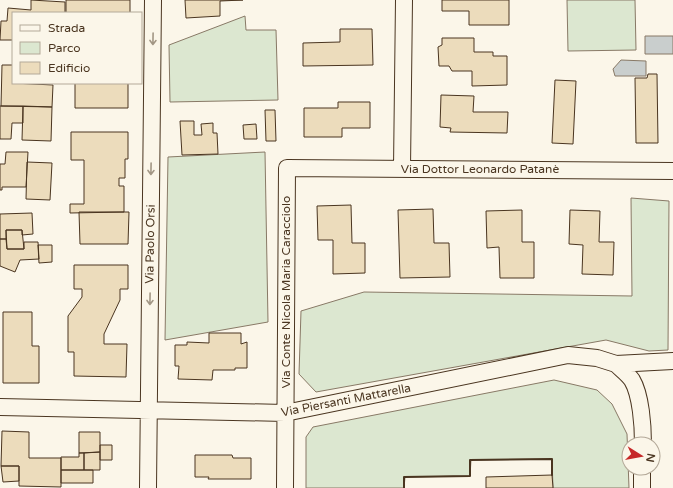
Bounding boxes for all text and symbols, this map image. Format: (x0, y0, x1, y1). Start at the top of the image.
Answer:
legend (12, 12, 142, 84)
text: Strada (48, 21, 85, 35)
one-way arrow (149, 32, 156, 45)
text: Parco (48, 41, 81, 55)
text: Edificio (48, 61, 90, 75)
one-way arrow (147, 162, 155, 175)
street label: Via Dottor Leonardo Patanè (401, 162, 559, 176)
street label: Via Conte Nicola Maria Caracciolo (279, 196, 293, 388)
street label: Via Paolo Orsi (142, 204, 158, 284)
one-way arrow (146, 292, 154, 305)
street label: Via Piersanti Mattarella (280, 381, 412, 419)
north arrow (621, 436, 661, 476)
text: N (643, 452, 658, 463)

